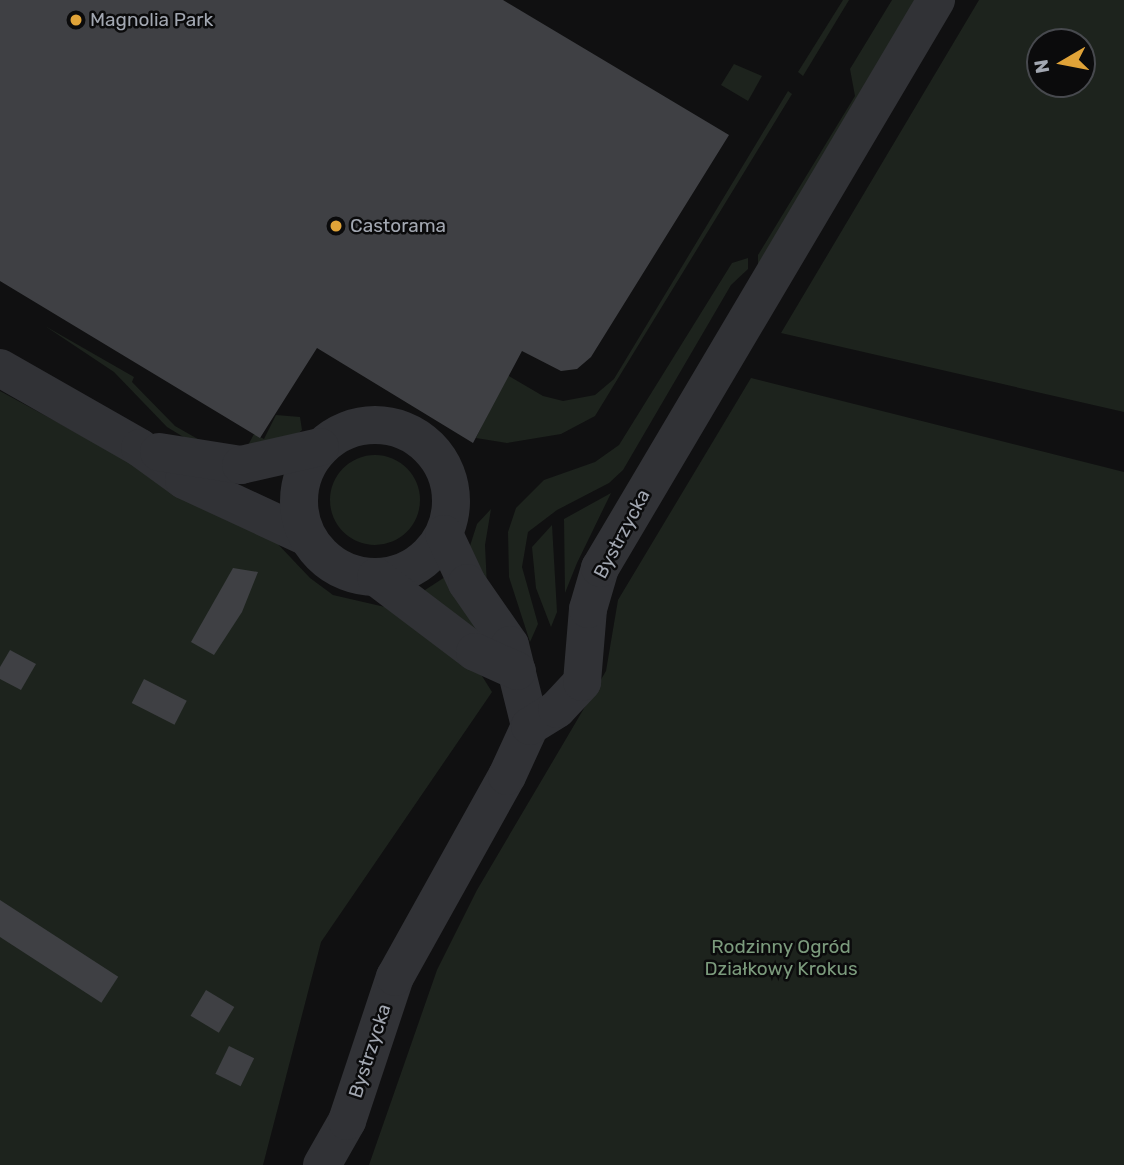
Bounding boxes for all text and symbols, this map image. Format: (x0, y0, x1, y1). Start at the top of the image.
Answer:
place label: Magnolia Park (90, 9, 213, 31)
marker: Magnolia Park (68, 12, 84, 28)
north arrow (1026, 28, 1096, 98)
text: N (1029, 58, 1054, 75)
place label: Castorama (350, 215, 446, 237)
marker: Castorama (328, 218, 344, 234)
street label: Bystrzycka (589, 486, 655, 582)
park label: Rodzinny Ogród Działkowy Krokus (704, 936, 858, 980)
street label: Bystrzycka (344, 1001, 396, 1101)

